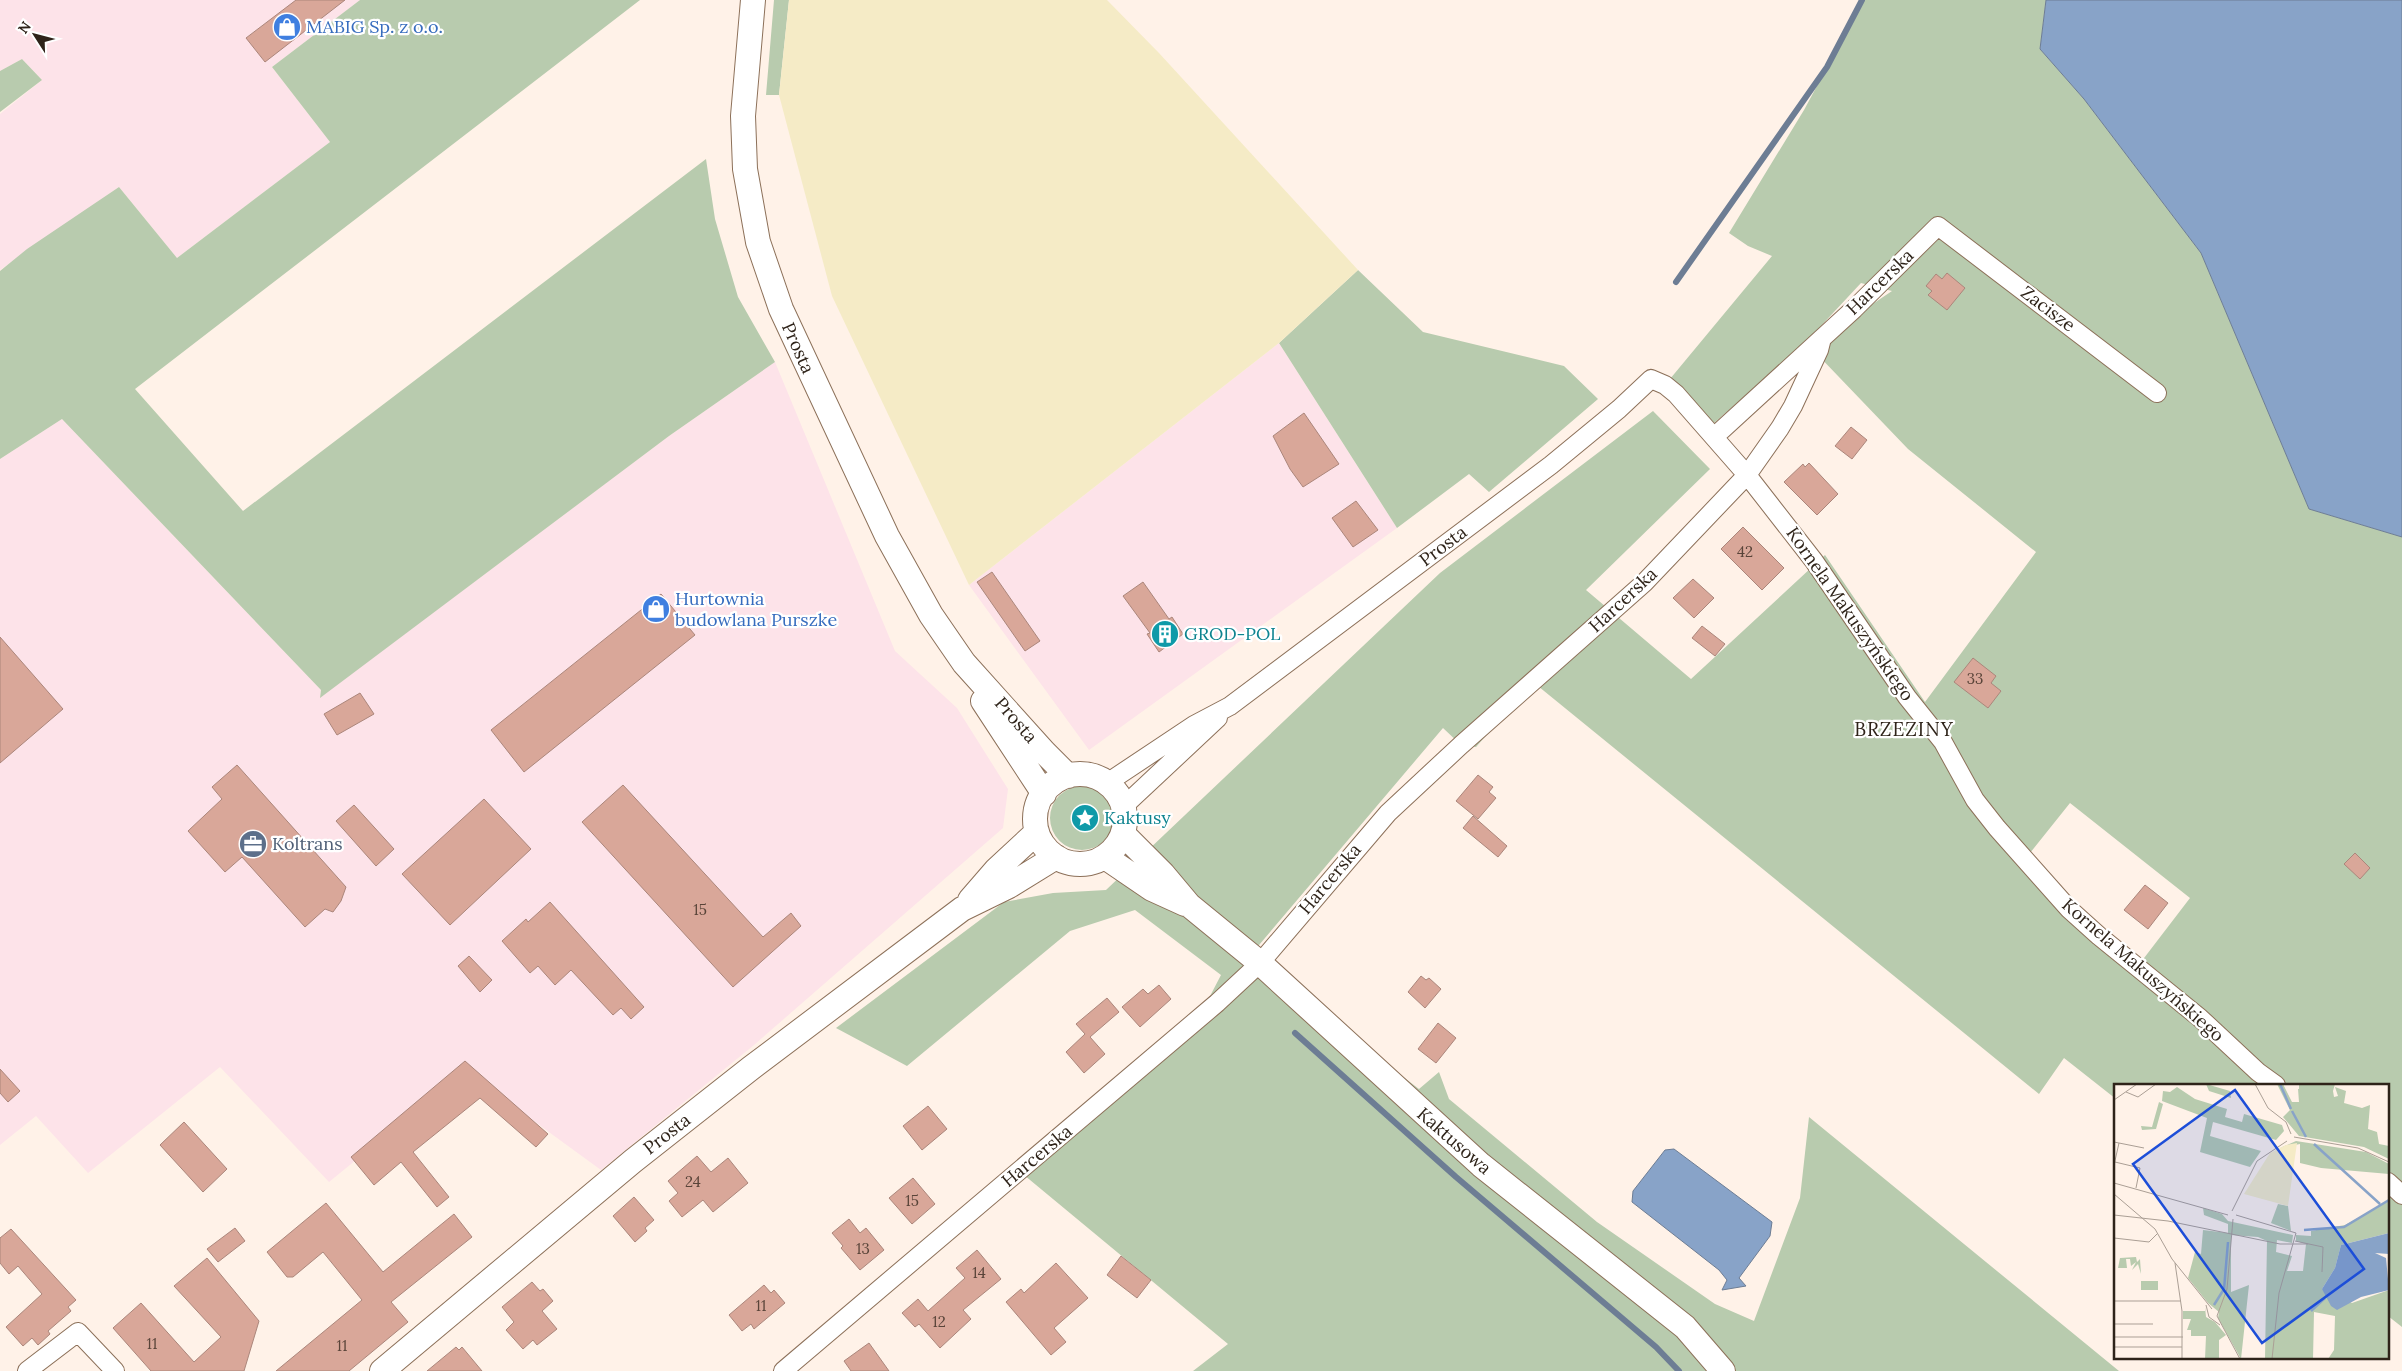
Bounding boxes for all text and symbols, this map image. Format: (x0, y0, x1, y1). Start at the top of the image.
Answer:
north arrow (10, 10, 60, 60)
shop icon: MABIG Sp. z o.o. (272, 12, 302, 42)
place label: MABIG Sp. z o.o. (306, 15, 443, 38)
text: N (14, 18, 35, 37)
street label: Harcerska (1841, 244, 1918, 320)
street label: Zacisze (2017, 281, 2080, 337)
street label: Prosta (777, 319, 820, 377)
street label: Prosta (1414, 520, 1471, 571)
street label: Kornela Makuszyńskiego (1782, 522, 1919, 705)
house number: 42 (1737, 542, 1753, 561)
street label: Harcerska (1584, 562, 1662, 637)
place label: Hurtownia budowlana Purszke (675, 587, 837, 631)
shop icon: Hurtownia budowlana Purszke (641, 594, 671, 624)
building icon: GROD-POL (1150, 619, 1180, 649)
place label: GROD-POL (1184, 622, 1281, 645)
house number: 33 (1967, 669, 1983, 688)
street label: Prosta (990, 692, 1043, 747)
district label: BRZEZINY (1854, 717, 1954, 741)
place icon: Kaktusy (1070, 803, 1100, 833)
place label: Kaktusy (1104, 806, 1171, 829)
office icon: Koltrans (238, 829, 268, 859)
place label: Koltrans (272, 832, 343, 855)
street label: Harcerska (1293, 839, 1366, 919)
street label: Kornela Makuszyńskiego (2058, 893, 2229, 1046)
house number: 15 (693, 900, 707, 919)
inset map (2114, 1084, 2390, 1358)
street label: Kaktusowa (1412, 1102, 1496, 1179)
street label: Prosta (638, 1108, 695, 1159)
street label: Harcerska (997, 1119, 1077, 1192)
house number: 24 (685, 1172, 701, 1191)
house number: 15 (905, 1191, 919, 1210)
house number: 13 (856, 1239, 870, 1258)
house number: 14 (972, 1263, 986, 1282)
house number: 11 (756, 1296, 766, 1315)
house number: 12 (932, 1312, 946, 1331)
house number: 11 (147, 1334, 157, 1353)
house number: 11 (337, 1336, 347, 1355)

